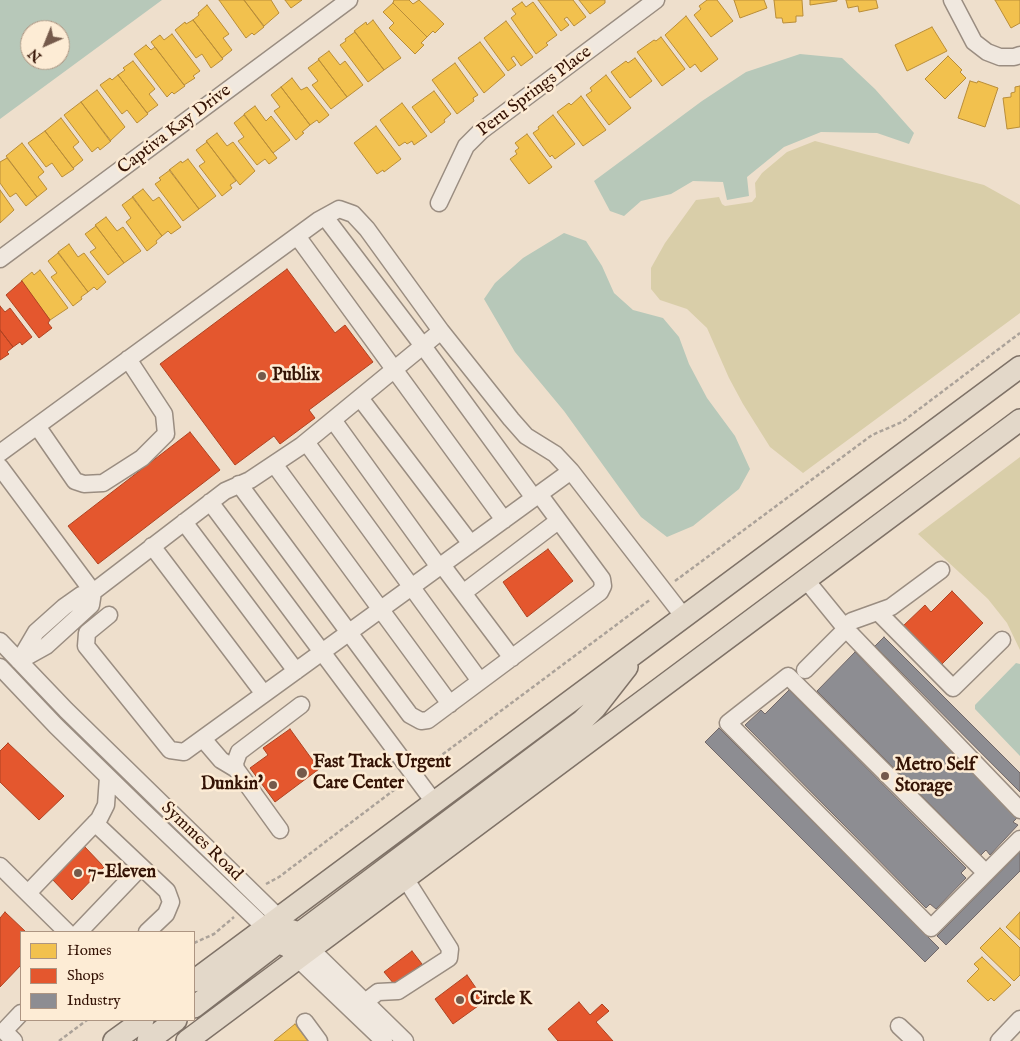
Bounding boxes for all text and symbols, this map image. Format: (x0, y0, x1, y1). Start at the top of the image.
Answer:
north arrow (20, 20, 70, 70)
street label: Peru Springs Place (474, 42, 596, 142)
text: N (25, 44, 46, 66)
street label: Captiva Kay Drive (114, 80, 236, 180)
place label: Publix (272, 365, 320, 387)
marker: Publix (256, 370, 268, 382)
place label: Fast Track Urgent Care Center (313, 752, 451, 794)
place label: Metro Self Storage (895, 755, 975, 798)
marker: Fast Track Urgent Care Center (295, 766, 309, 780)
marker: Metro Self Storage (879, 770, 891, 782)
place label: Dunkin' (201, 774, 263, 796)
marker: Dunkin' (267, 779, 279, 791)
street label: Symmes Road (156, 798, 246, 886)
place label: 7-Eleven (88, 862, 156, 884)
marker: 7-Eleven (72, 867, 84, 879)
legend (20, 931, 195, 1021)
text: Homes (67, 941, 111, 960)
text: Shops (67, 966, 104, 985)
place label: Circle K (470, 989, 532, 1011)
text: Industry (67, 991, 121, 1010)
marker: Circle K (454, 994, 466, 1006)

